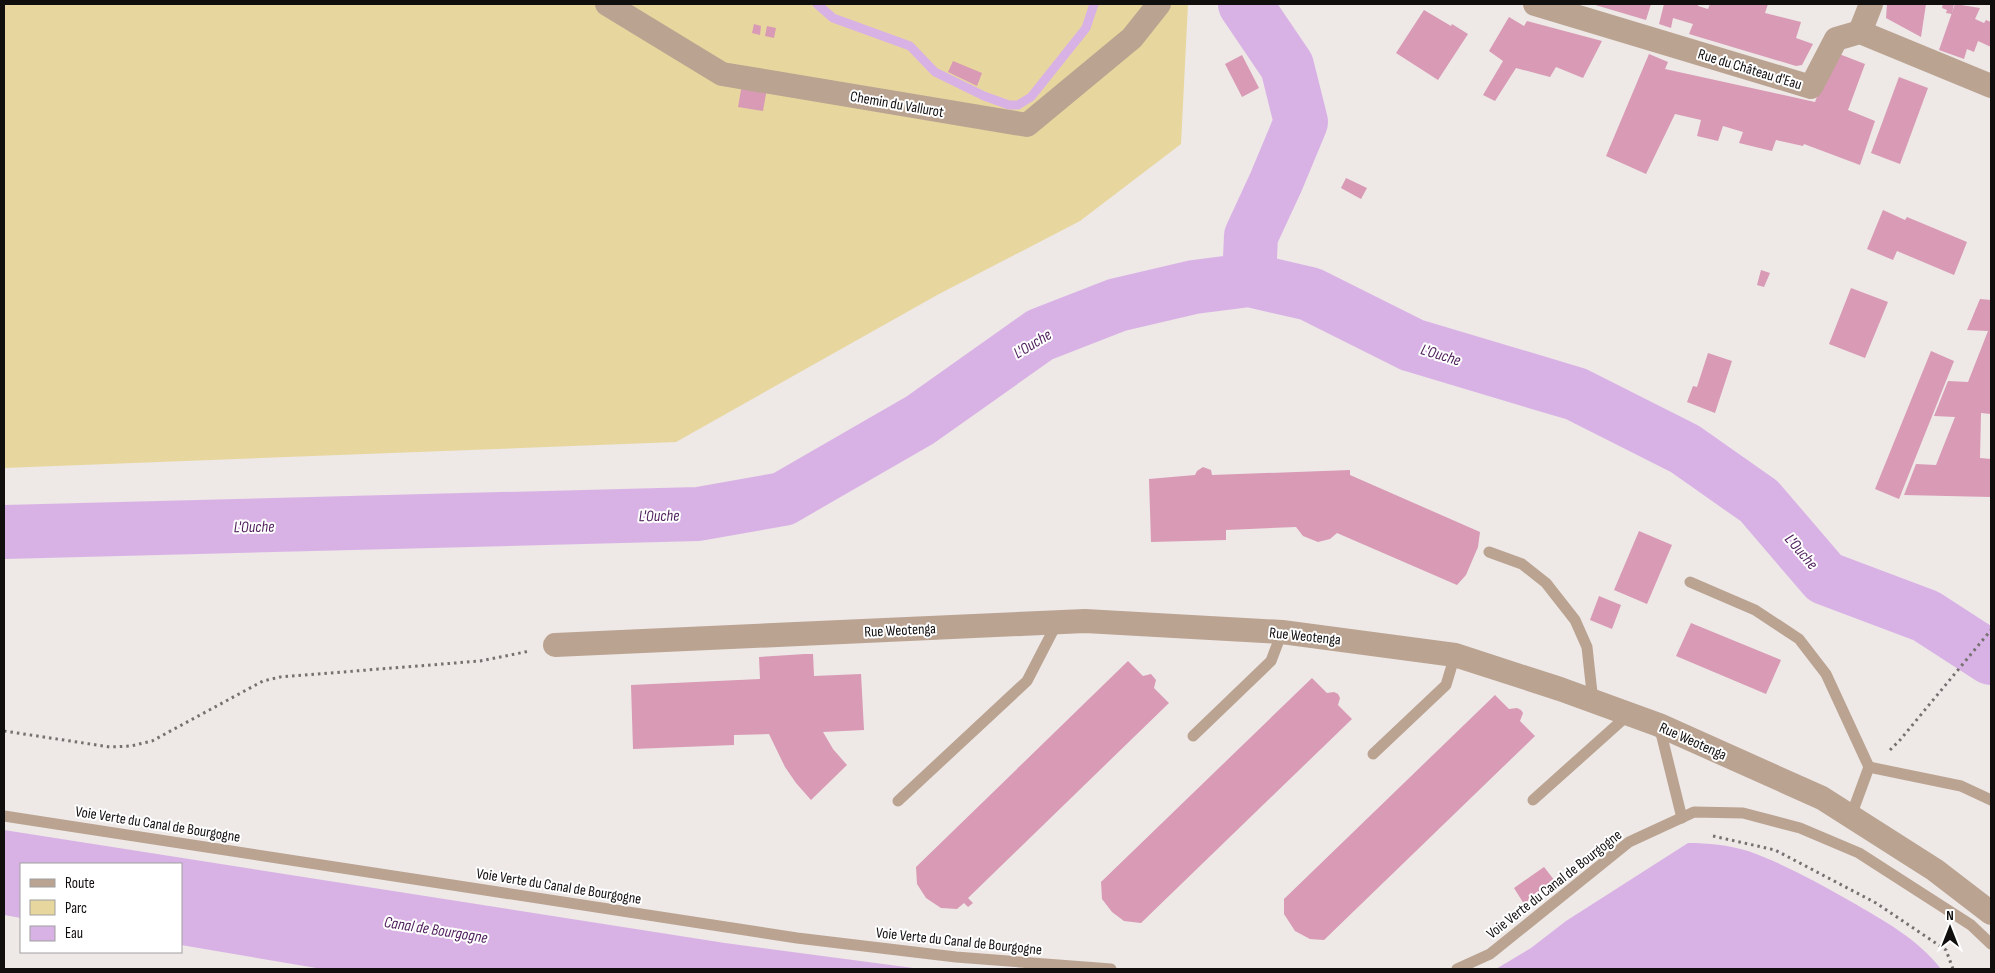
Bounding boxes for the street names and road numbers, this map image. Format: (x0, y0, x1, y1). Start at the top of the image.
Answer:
street label: Rue du Château d'Eau (1696, 45, 1804, 94)
street label: Chemin du Vallurot (849, 87, 946, 122)
street label: Rue Weotenga (864, 619, 937, 642)
street label: Rue Weotenga (1268, 623, 1342, 650)
street label: Rue Weotenga (1656, 718, 1730, 765)
street label: Voie Verte du Canal de Bourgogne (74, 802, 242, 847)
street label: Voie Verte du Canal de Bourgogne (1483, 826, 1626, 943)
street label: Voie Verte du Canal de Bourgogne (475, 864, 643, 909)
street label: Voie Verte du Canal de Bourgogne (875, 923, 1043, 960)

